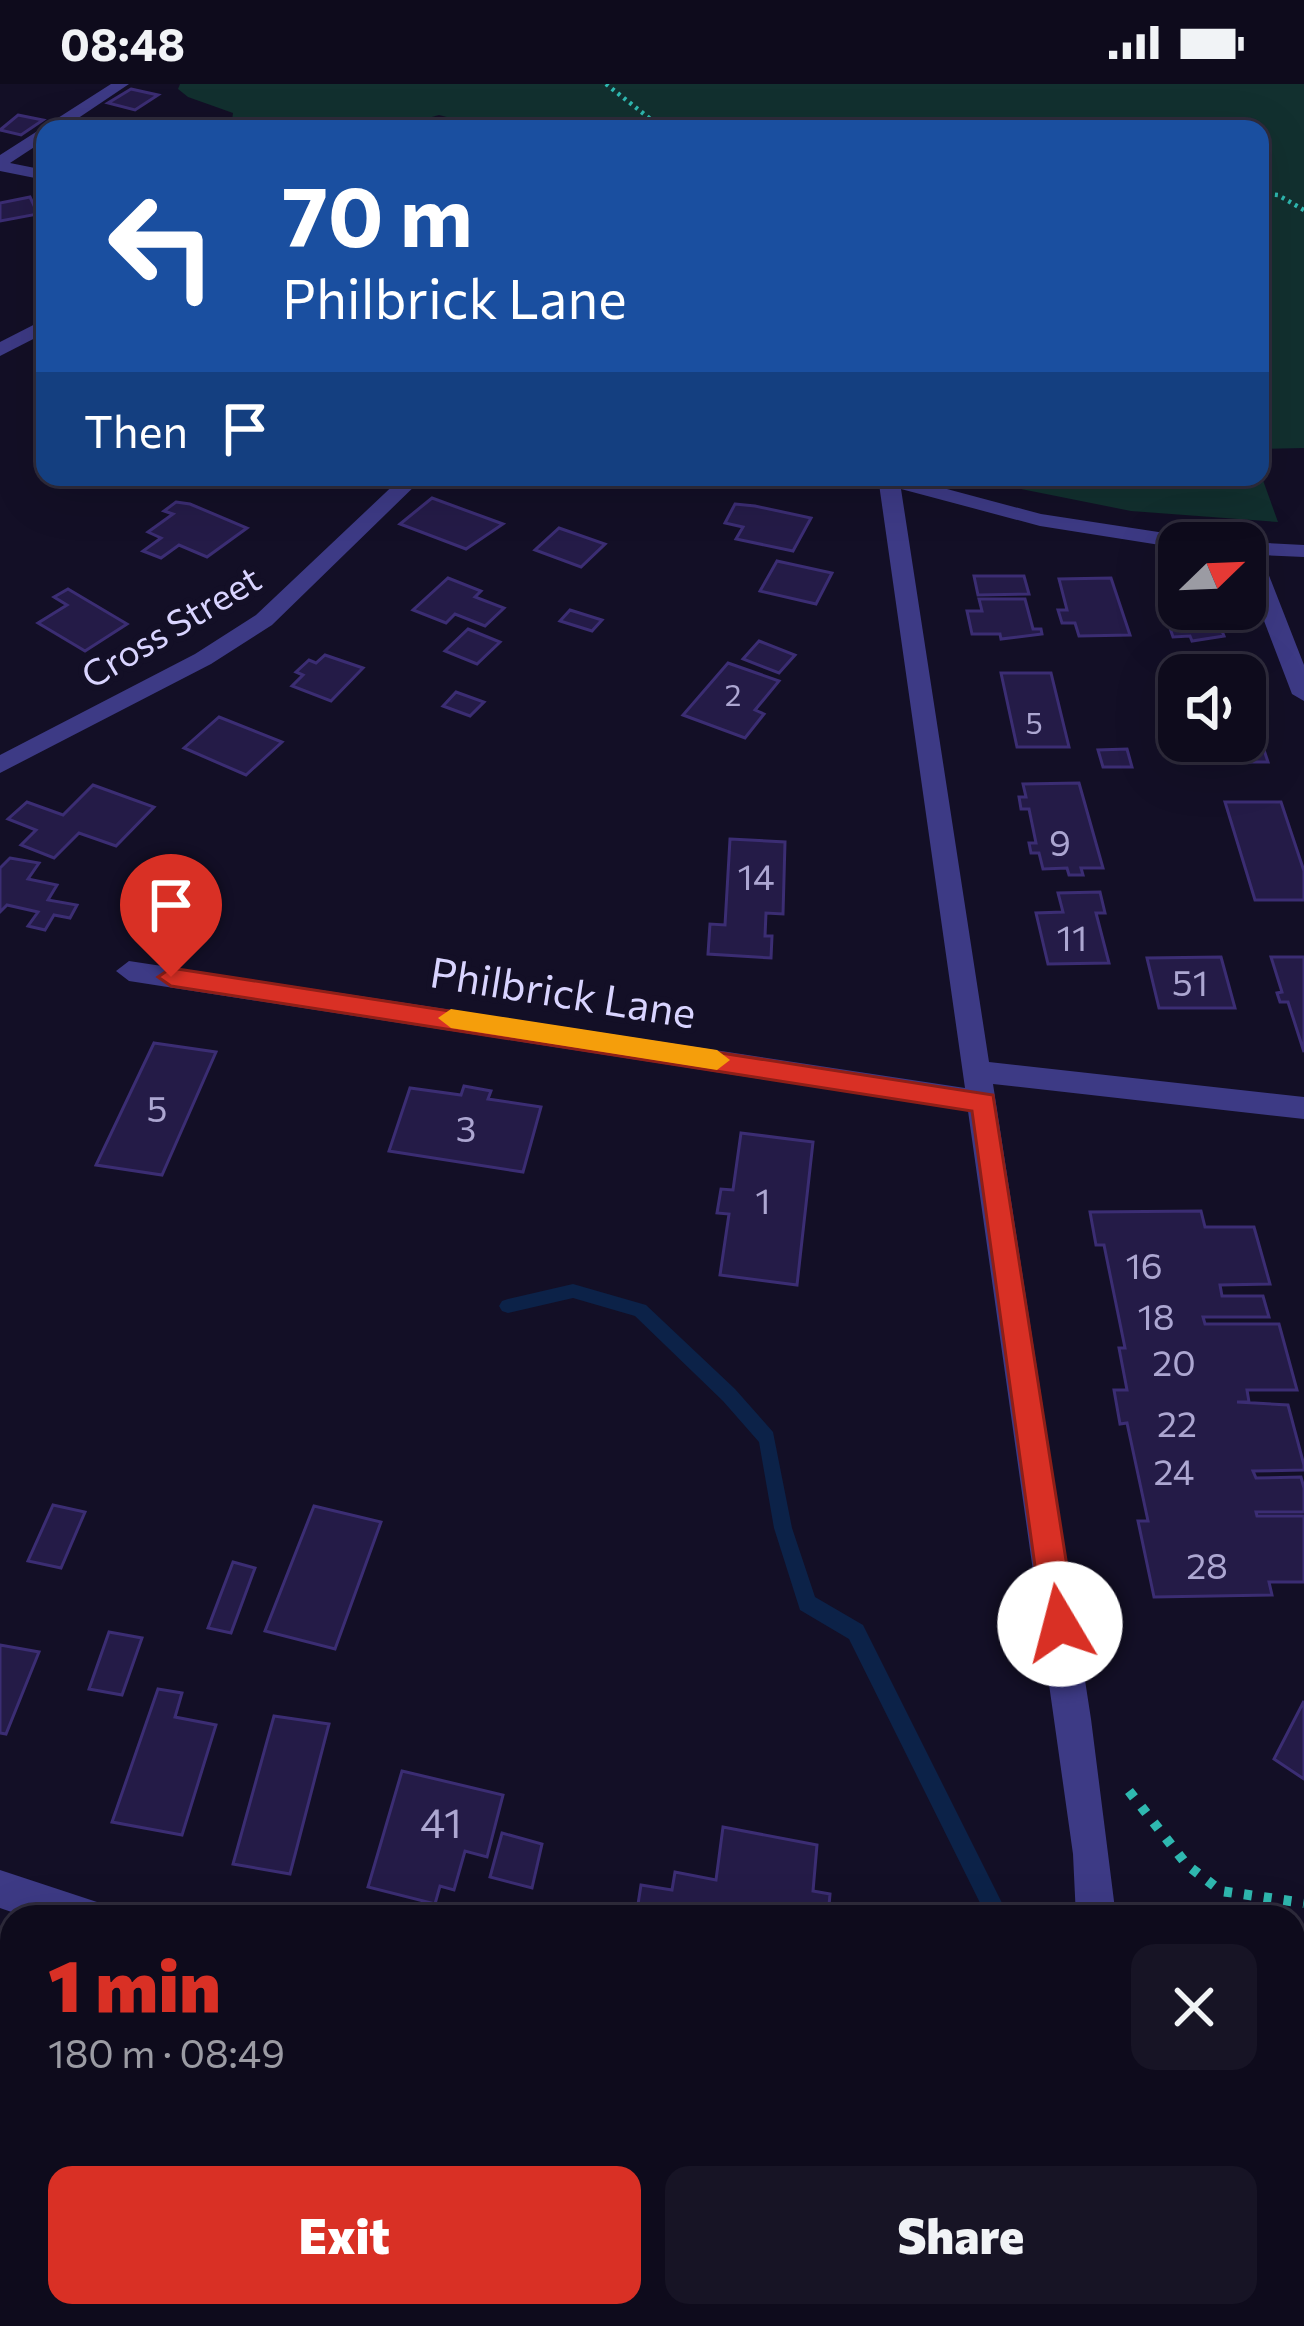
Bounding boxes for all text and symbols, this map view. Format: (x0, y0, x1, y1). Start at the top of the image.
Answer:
text: 08:48 (60, 15, 185, 70)
text: 70 m (282, 162, 473, 264)
icon: left (84, 168, 240, 324)
text: Philbrick Lane (282, 264, 627, 330)
icon: arrive (212, 396, 278, 462)
text: Then (84, 402, 188, 457)
north arrow (1158, 522, 1266, 630)
map controls (1158, 522, 1266, 762)
street label: Cross Street (73, 555, 267, 696)
button: sound (1158, 654, 1266, 762)
house number: 2 (725, 675, 741, 712)
house number: 5 (1025, 703, 1043, 740)
house number: 9 (1049, 819, 1071, 863)
house number: 14 (738, 853, 775, 897)
pin (120, 854, 222, 977)
icon: arrive (138, 872, 204, 938)
house number: 11 (1057, 914, 1087, 958)
street label: Philbrick Lane (427, 944, 700, 1038)
house number: 51 (1172, 959, 1208, 1003)
house number: 5 (147, 1085, 167, 1129)
house number: 3 (456, 1105, 476, 1149)
house number: 1 (755, 1177, 771, 1221)
house number: 16 (1125, 1242, 1163, 1286)
house number: 18 (1137, 1293, 1175, 1337)
house number: 20 (1152, 1339, 1196, 1383)
house number: 22 (1157, 1400, 1197, 1444)
house number: 24 (1154, 1448, 1194, 1492)
house number: 28 (1186, 1542, 1228, 1586)
position arrow (997, 1561, 1123, 1687)
house number: 41 (420, 1795, 462, 1847)
text: 1 min (48, 1939, 221, 2027)
button: close (1131, 1944, 1257, 2070)
text: 180 m · 08:49 (48, 2028, 285, 2076)
button: Exit (48, 2166, 641, 2304)
button: Share (665, 2166, 1257, 2304)

